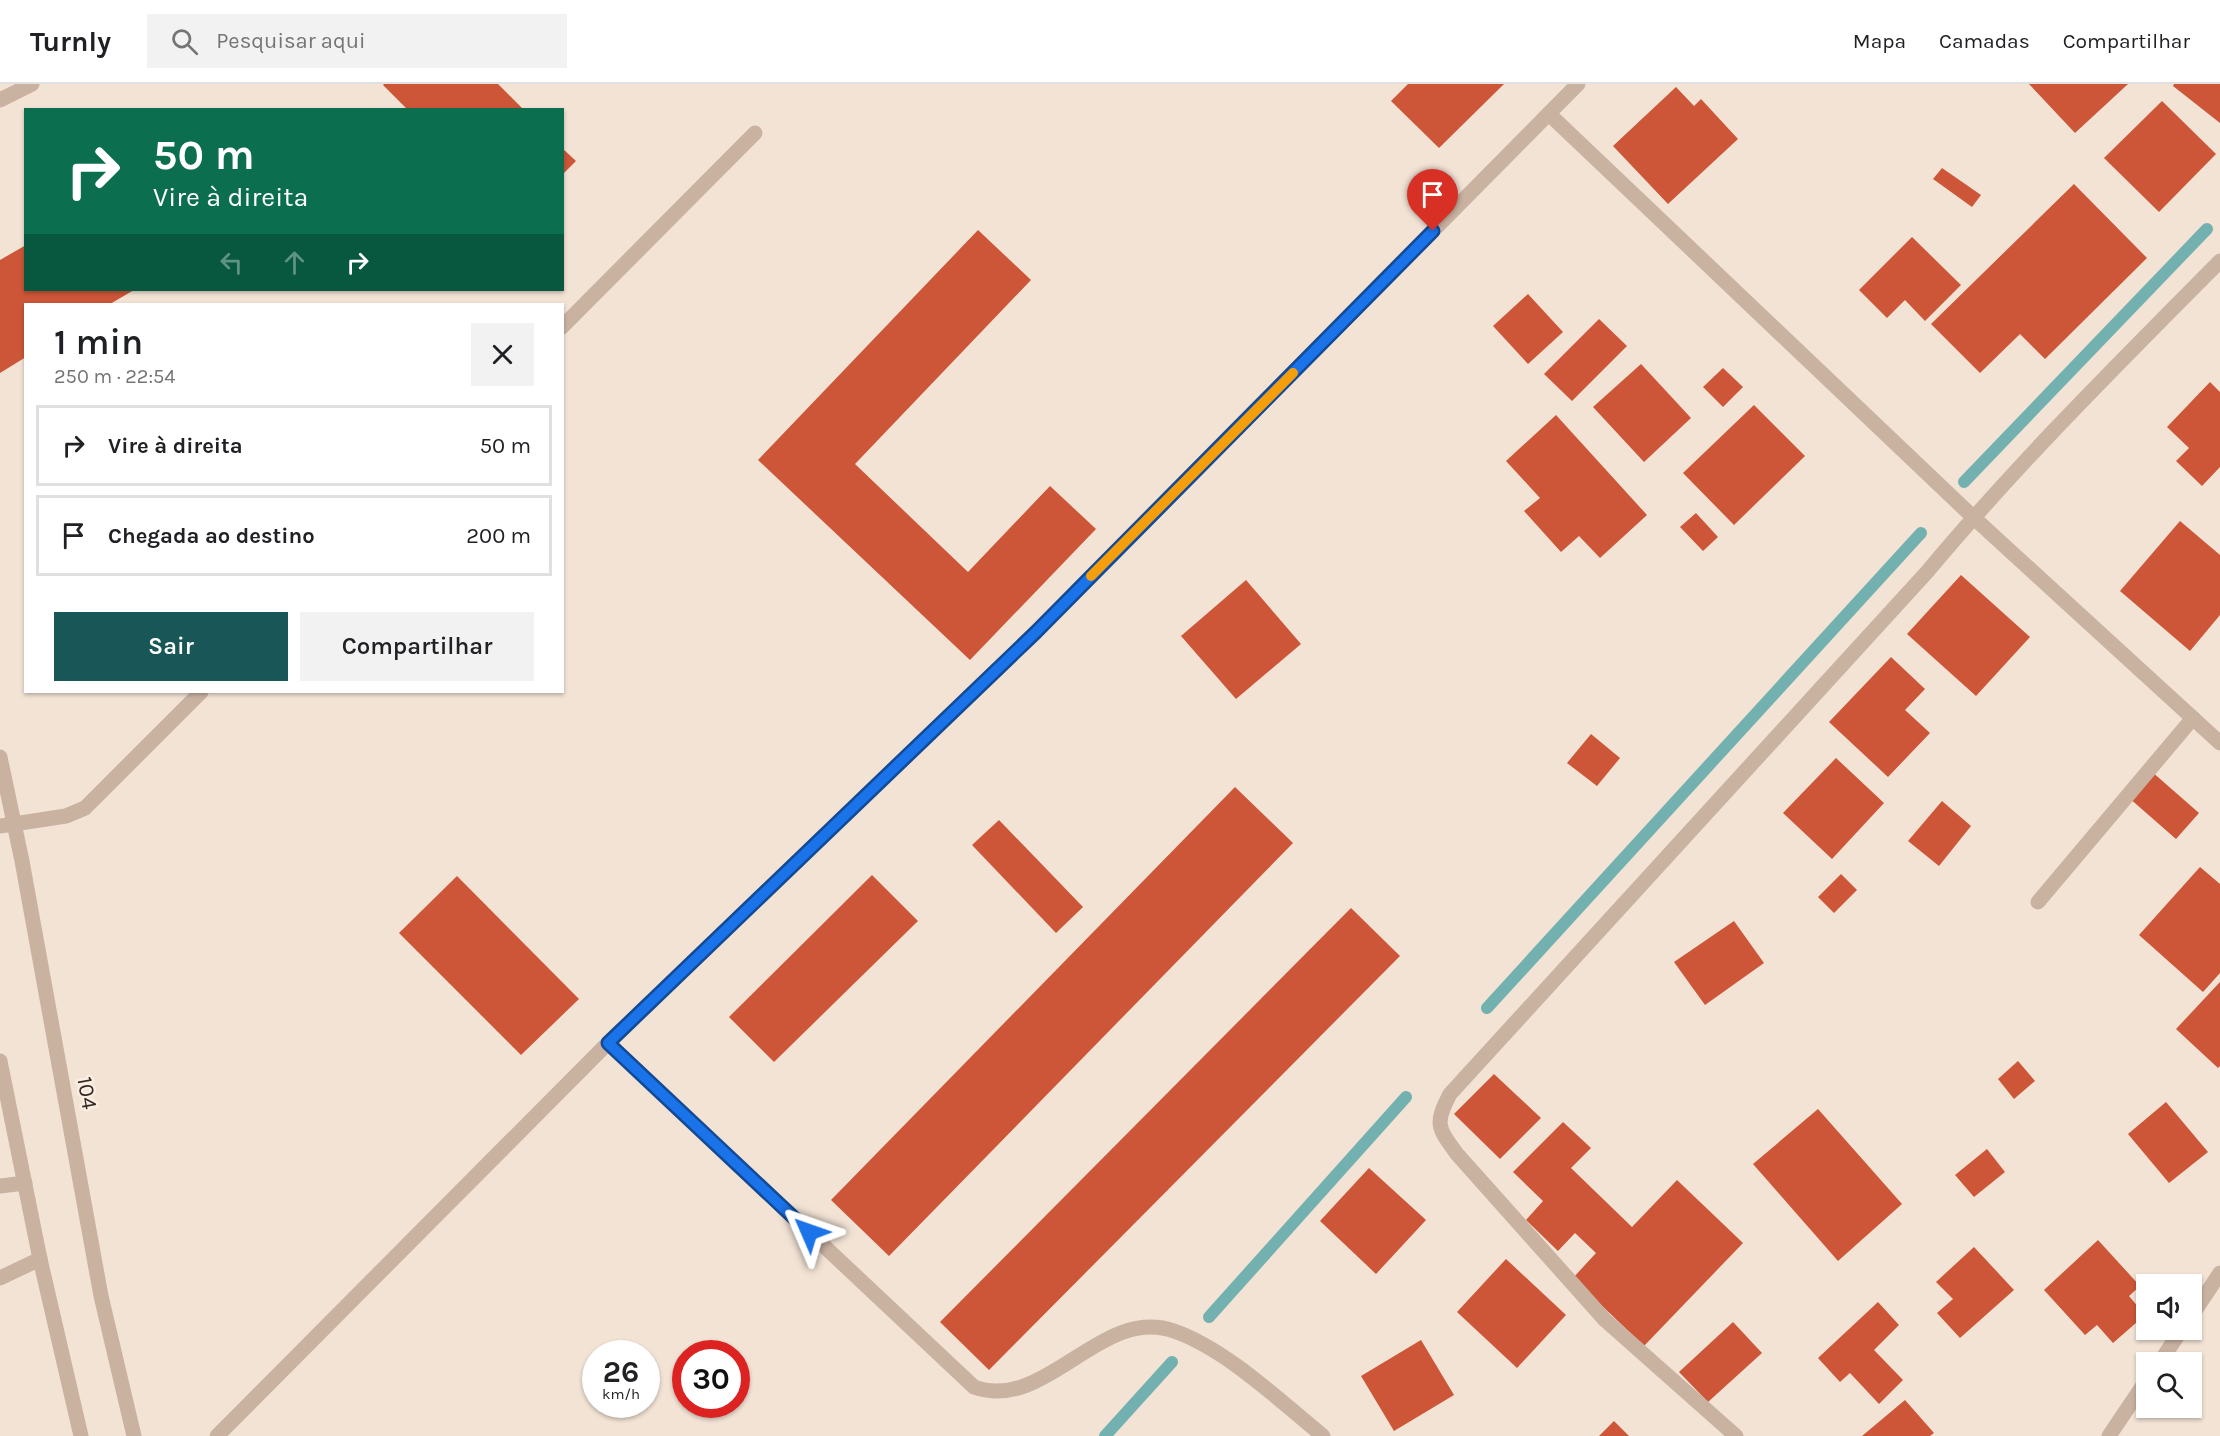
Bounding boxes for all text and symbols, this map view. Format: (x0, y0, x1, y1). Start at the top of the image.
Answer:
search box (147, 14, 567, 68)
text: Turnly (30, 25, 111, 58)
icon: search (168, 25, 201, 58)
text: Pesquisar aqui (216, 28, 366, 54)
text: Mapa (1853, 29, 1906, 53)
text: Camadas (1939, 29, 2030, 53)
text: Compartilhar (2063, 29, 2190, 53)
text: 50 m (153, 130, 255, 180)
icon: right (54, 132, 132, 210)
pin (1407, 169, 1458, 231)
icon: arrive (1416, 178, 1449, 211)
text: Vire à direita (153, 181, 308, 213)
icon: left (215, 246, 248, 279)
icon: ahead (278, 246, 311, 279)
icon: right (341, 246, 374, 279)
text: 1 min (54, 321, 143, 363)
button: close (471, 323, 534, 386)
text: 250 m · 22:54 (54, 365, 176, 388)
icon: right (57, 429, 90, 462)
text: Vire à direita (108, 433, 243, 459)
text: 50 m (480, 433, 531, 459)
icon: arrive (57, 519, 90, 552)
text: Chegada ao destino (108, 523, 315, 549)
text: 200 m (466, 523, 531, 549)
button: Sair (54, 612, 288, 681)
button: Compartilhar (300, 612, 534, 681)
street label: 104 (71, 1075, 103, 1111)
position arrow (777, 1200, 841, 1264)
map controls (2136, 1274, 2202, 1418)
button: sound (2136, 1274, 2202, 1340)
speed limit sign: 30 (672, 1340, 750, 1418)
button: search (2136, 1352, 2202, 1418)
text: 26 (603, 1354, 639, 1390)
text: km/h (602, 1385, 640, 1403)

